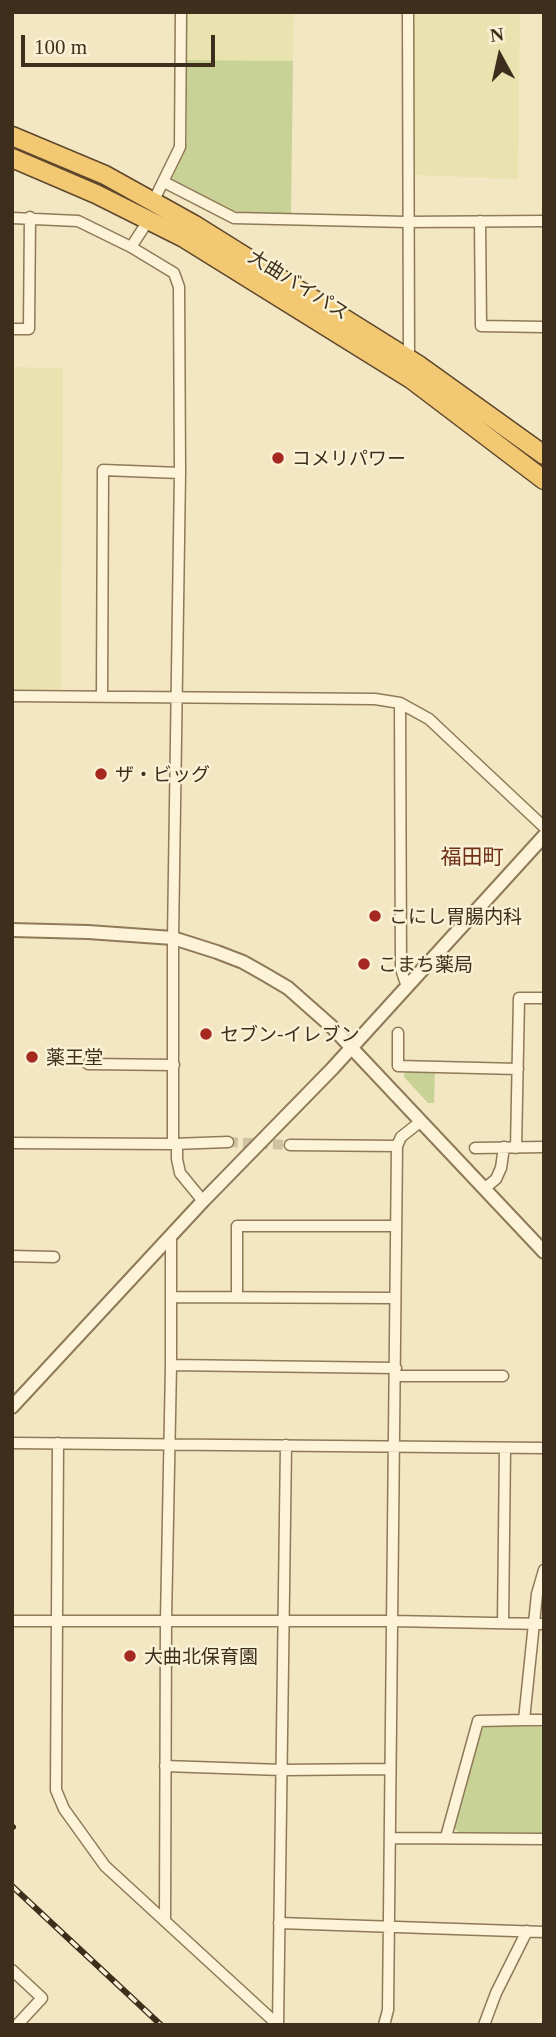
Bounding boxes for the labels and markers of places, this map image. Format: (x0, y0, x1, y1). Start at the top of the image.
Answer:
place label: コメリパワー (292, 447, 406, 469)
marker: コメリパワー (270, 450, 286, 466)
place label: ザ・ビッグ (115, 763, 210, 785)
marker: ザ・ビッグ (93, 766, 109, 782)
place label: こにし胃腸内科 (389, 905, 522, 927)
marker: こにし胃腸内科 (367, 908, 383, 924)
place label: こまち薬局 (378, 953, 473, 975)
marker: こまち薬局 (356, 956, 372, 972)
place label: セブン-イレブン (220, 1023, 360, 1045)
marker: セブン-イレブン (198, 1026, 214, 1042)
place label: 薬王堂 (46, 1046, 103, 1068)
marker: 薬王堂 (24, 1049, 40, 1065)
place label: 大曲北保育園 (144, 1645, 258, 1667)
marker: 大曲北保育園 (122, 1648, 138, 1664)

